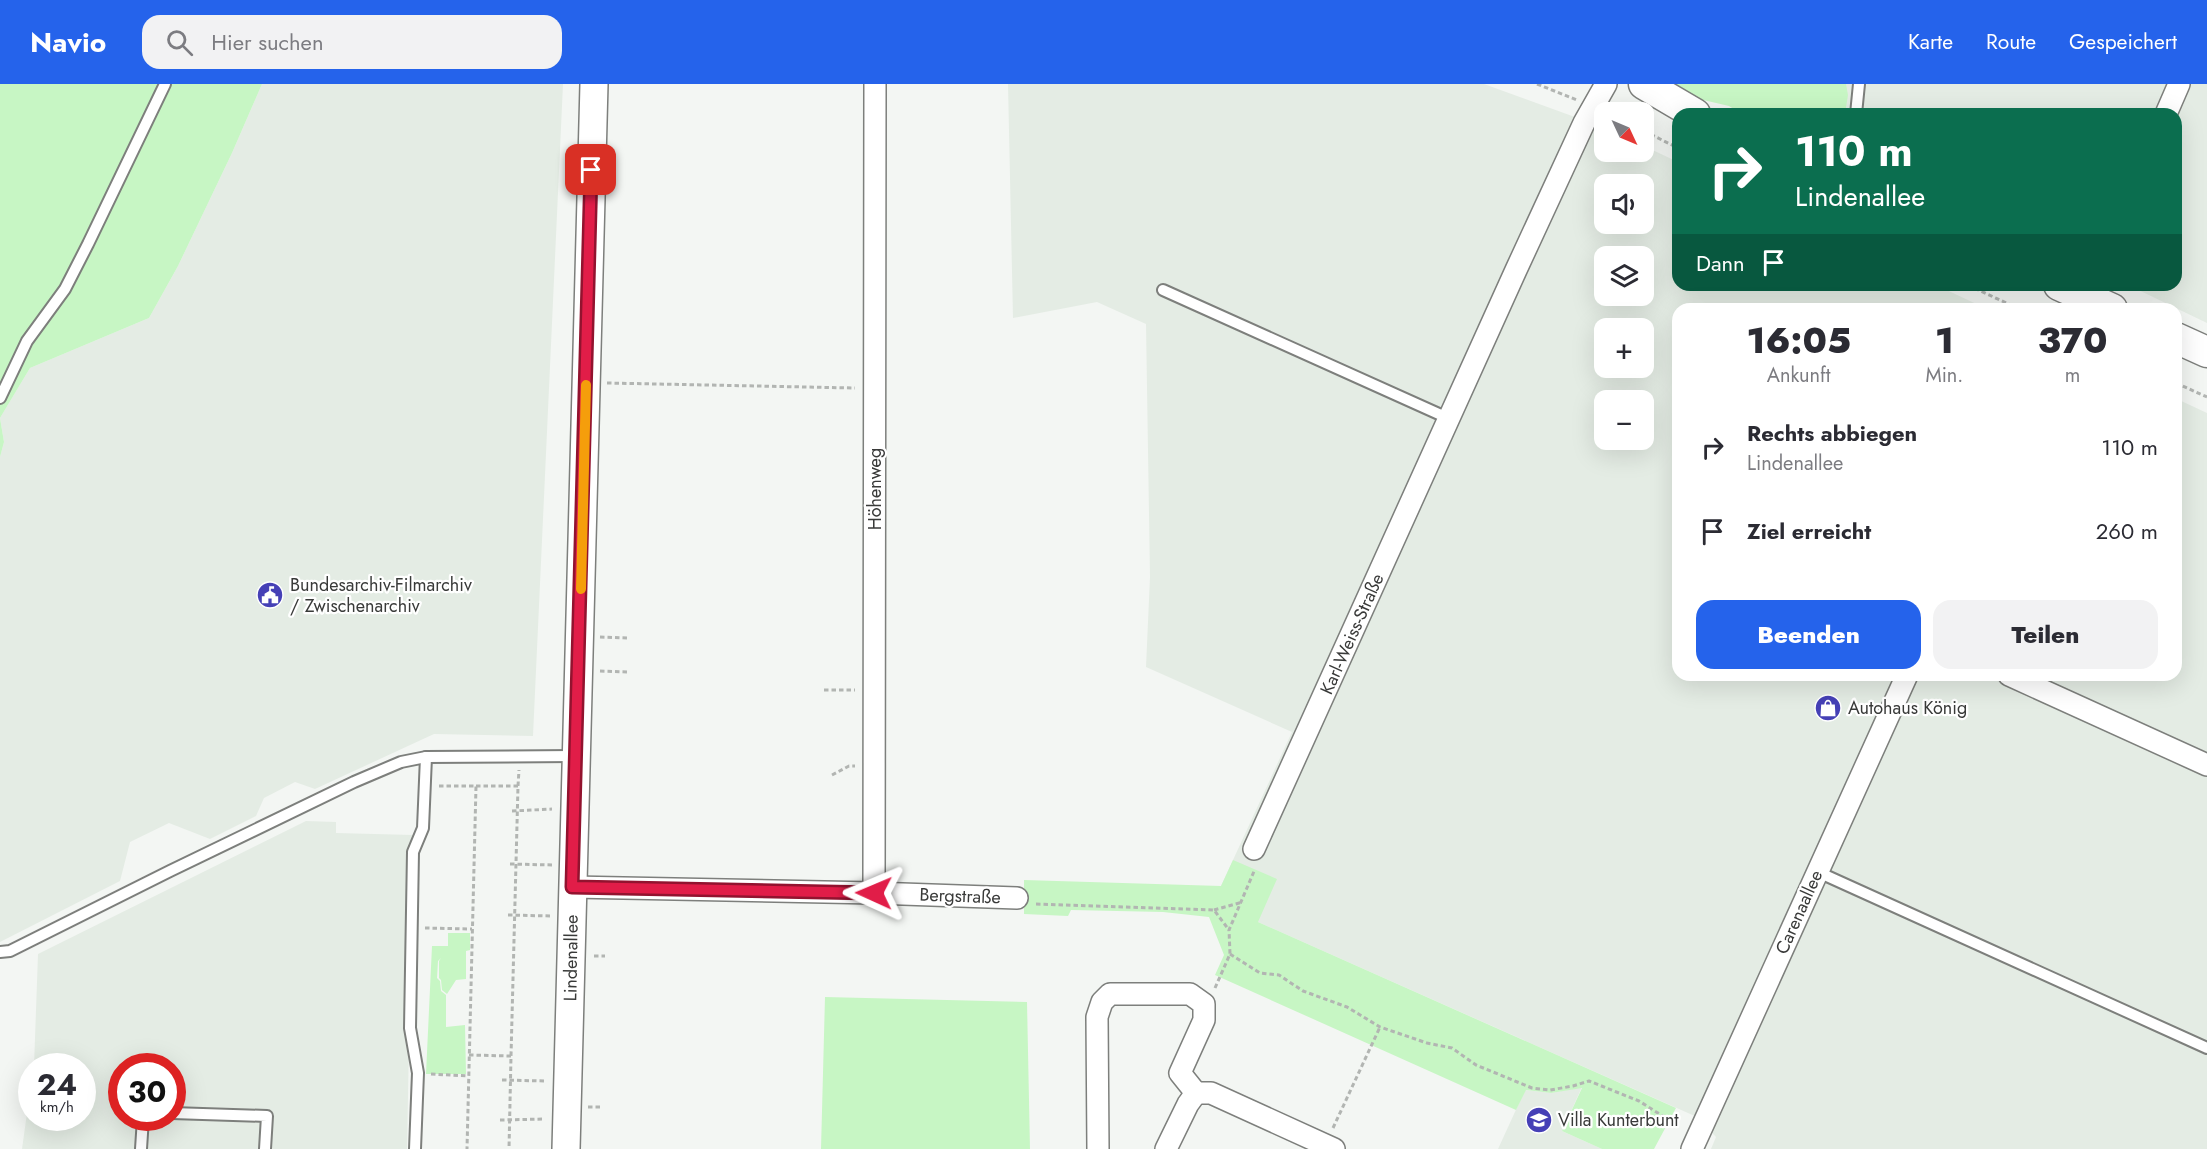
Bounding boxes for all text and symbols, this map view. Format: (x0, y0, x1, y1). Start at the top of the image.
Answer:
search box (142, 15, 562, 69)
text: Navio (30, 22, 106, 63)
icon: search (163, 26, 196, 59)
text: Hier suchen (211, 26, 324, 58)
text: Karte (1908, 27, 1953, 57)
text: Route (1986, 27, 2036, 57)
text: Gespeichert (2069, 27, 2177, 57)
north arrow (1594, 102, 1654, 162)
map controls (1594, 102, 1654, 450)
text: 110 m (1795, 121, 1913, 182)
icon: right (1696, 132, 1774, 210)
pin (565, 144, 616, 195)
icon: arrive (574, 153, 607, 186)
button: sound (1594, 174, 1654, 234)
text: Lindenallee (1795, 177, 1925, 216)
button: layers (1594, 246, 1654, 306)
icon: arrive (1757, 246, 1790, 279)
text: Dann (1696, 247, 1745, 279)
text: 16:05 (1746, 314, 1851, 366)
text: 1 (1935, 314, 1954, 366)
text: 370 (2038, 314, 2108, 366)
button: + (1594, 318, 1654, 378)
text: Ankunft (1767, 361, 1831, 390)
text: Min. (1925, 361, 1963, 390)
text: m (2065, 361, 2080, 390)
button: − (1594, 390, 1654, 450)
text: Rechts abbiegen (1747, 417, 1917, 449)
icon: right (1696, 431, 1729, 464)
text: 110 m (2101, 431, 2158, 463)
street label: Höhenweg (862, 448, 888, 530)
text: Lindenallee (1747, 449, 1843, 478)
icon: arrive (1696, 515, 1729, 548)
text: Ziel erreicht (1747, 515, 1871, 547)
text: 260 m (2096, 515, 2158, 547)
street label: Karl-Weiss-Straße (1314, 569, 1390, 699)
place label: Bundesarchiv-Filmarchiv / Zwischenarchiv (290, 572, 472, 619)
public building icon: Bundesarchiv-Filmarchiv / Zwischenarchiv (255, 580, 285, 610)
button: Beenden (1696, 600, 1921, 669)
button: Teilen (1933, 600, 2158, 669)
shop icon: Autohaus König (1813, 693, 1843, 723)
place label: Autohaus König (1848, 695, 1967, 721)
position arrow (842, 861, 906, 925)
street label: Carenaallee (1769, 866, 1829, 958)
street label: Bergstraße (919, 882, 1001, 910)
street label: Lindenallee (557, 914, 585, 1002)
speed limit sign: 30 (108, 1053, 186, 1131)
text: 24 (37, 1063, 77, 1106)
text: km/h (40, 1096, 74, 1118)
school or university icon: Villa Kunterbunt (1524, 1105, 1554, 1135)
place label: Villa Kunterbunt (1558, 1107, 1679, 1133)

